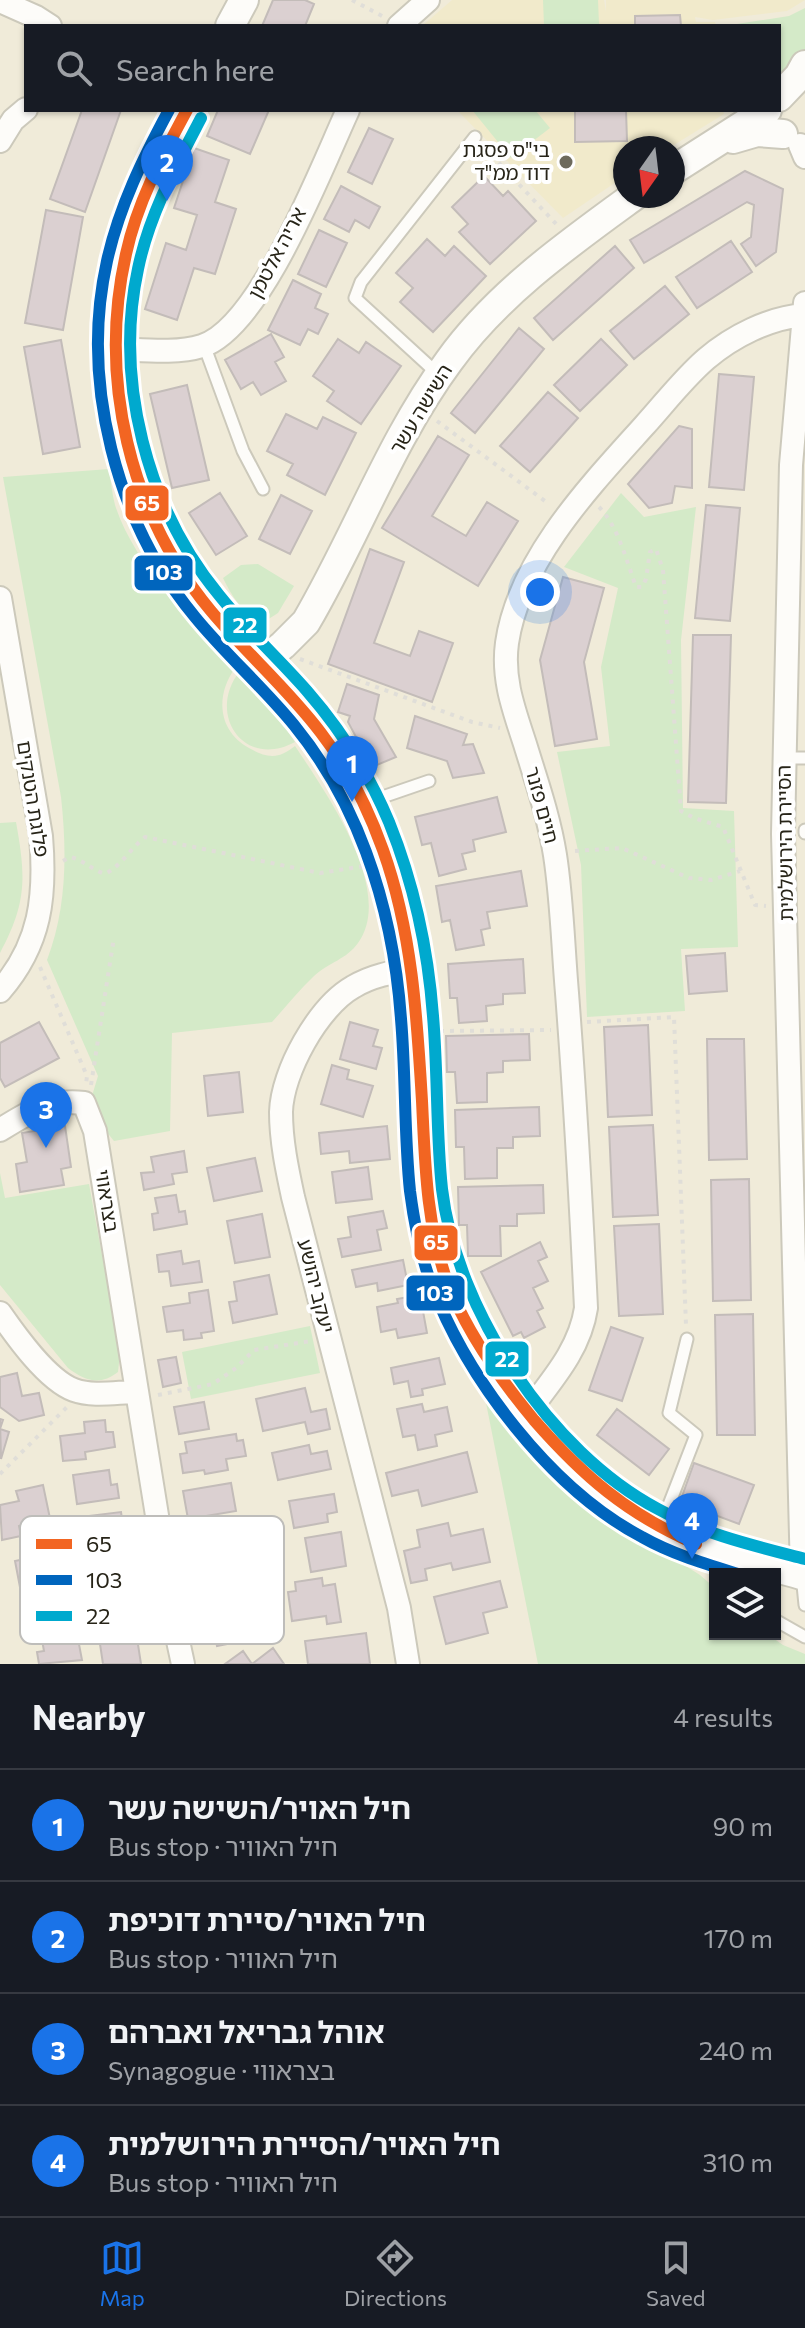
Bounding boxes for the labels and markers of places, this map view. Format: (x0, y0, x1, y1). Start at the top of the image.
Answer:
pin: 2 (141, 135, 193, 201)
place label: בי"ס פסגת דוד ממ"ד (463, 137, 550, 184)
marker: בי"ס פסגת דוד ממ"ד (557, 153, 575, 171)
pin: 1 (326, 736, 378, 802)
pin: 3 (20, 1082, 72, 1148)
pin: 4 (666, 1493, 718, 1559)

